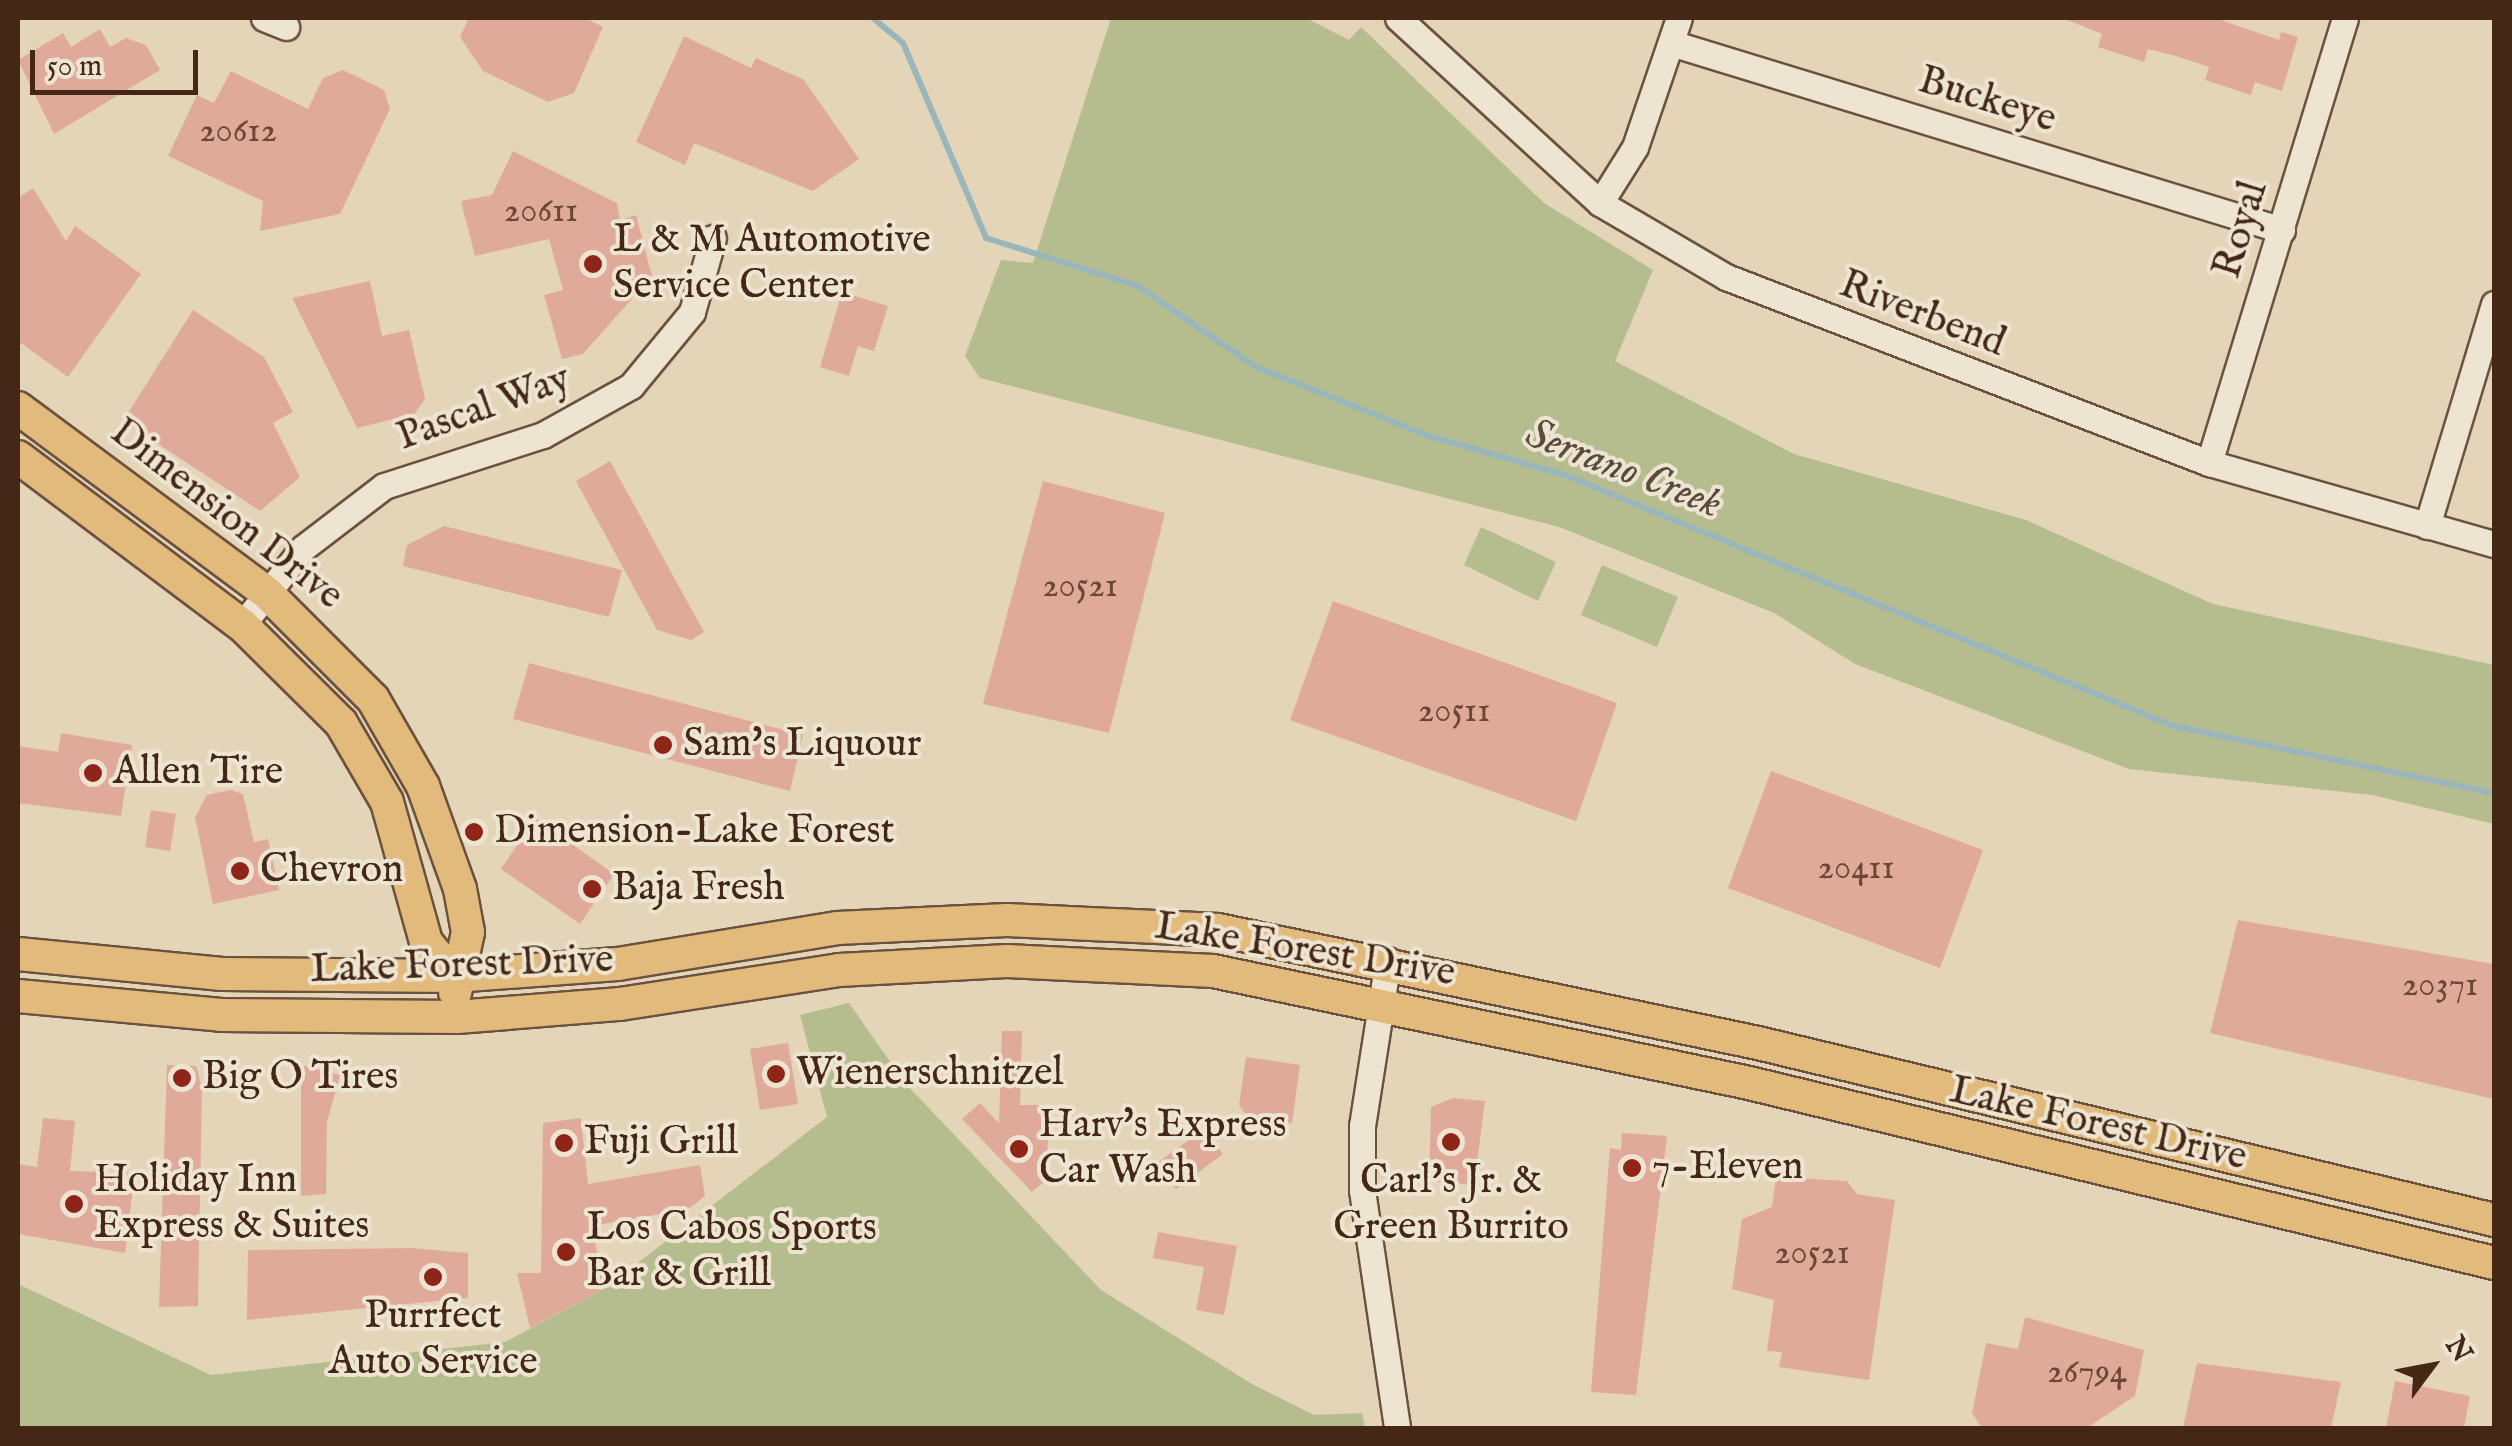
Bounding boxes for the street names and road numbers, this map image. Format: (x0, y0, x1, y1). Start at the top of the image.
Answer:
street label: Buckeye (1912, 57, 2062, 145)
street label: Royal (2205, 176, 2279, 284)
street label: Riverbend (1832, 261, 2012, 369)
street label: Pascal Way (391, 356, 577, 462)
street label: Dimension Drive (100, 409, 352, 621)
street label: Lake Forest Drive (1152, 904, 1458, 998)
street label: Lake Forest Drive (310, 937, 614, 995)
street label: Lake Forest Drive (1945, 1068, 2251, 1182)

